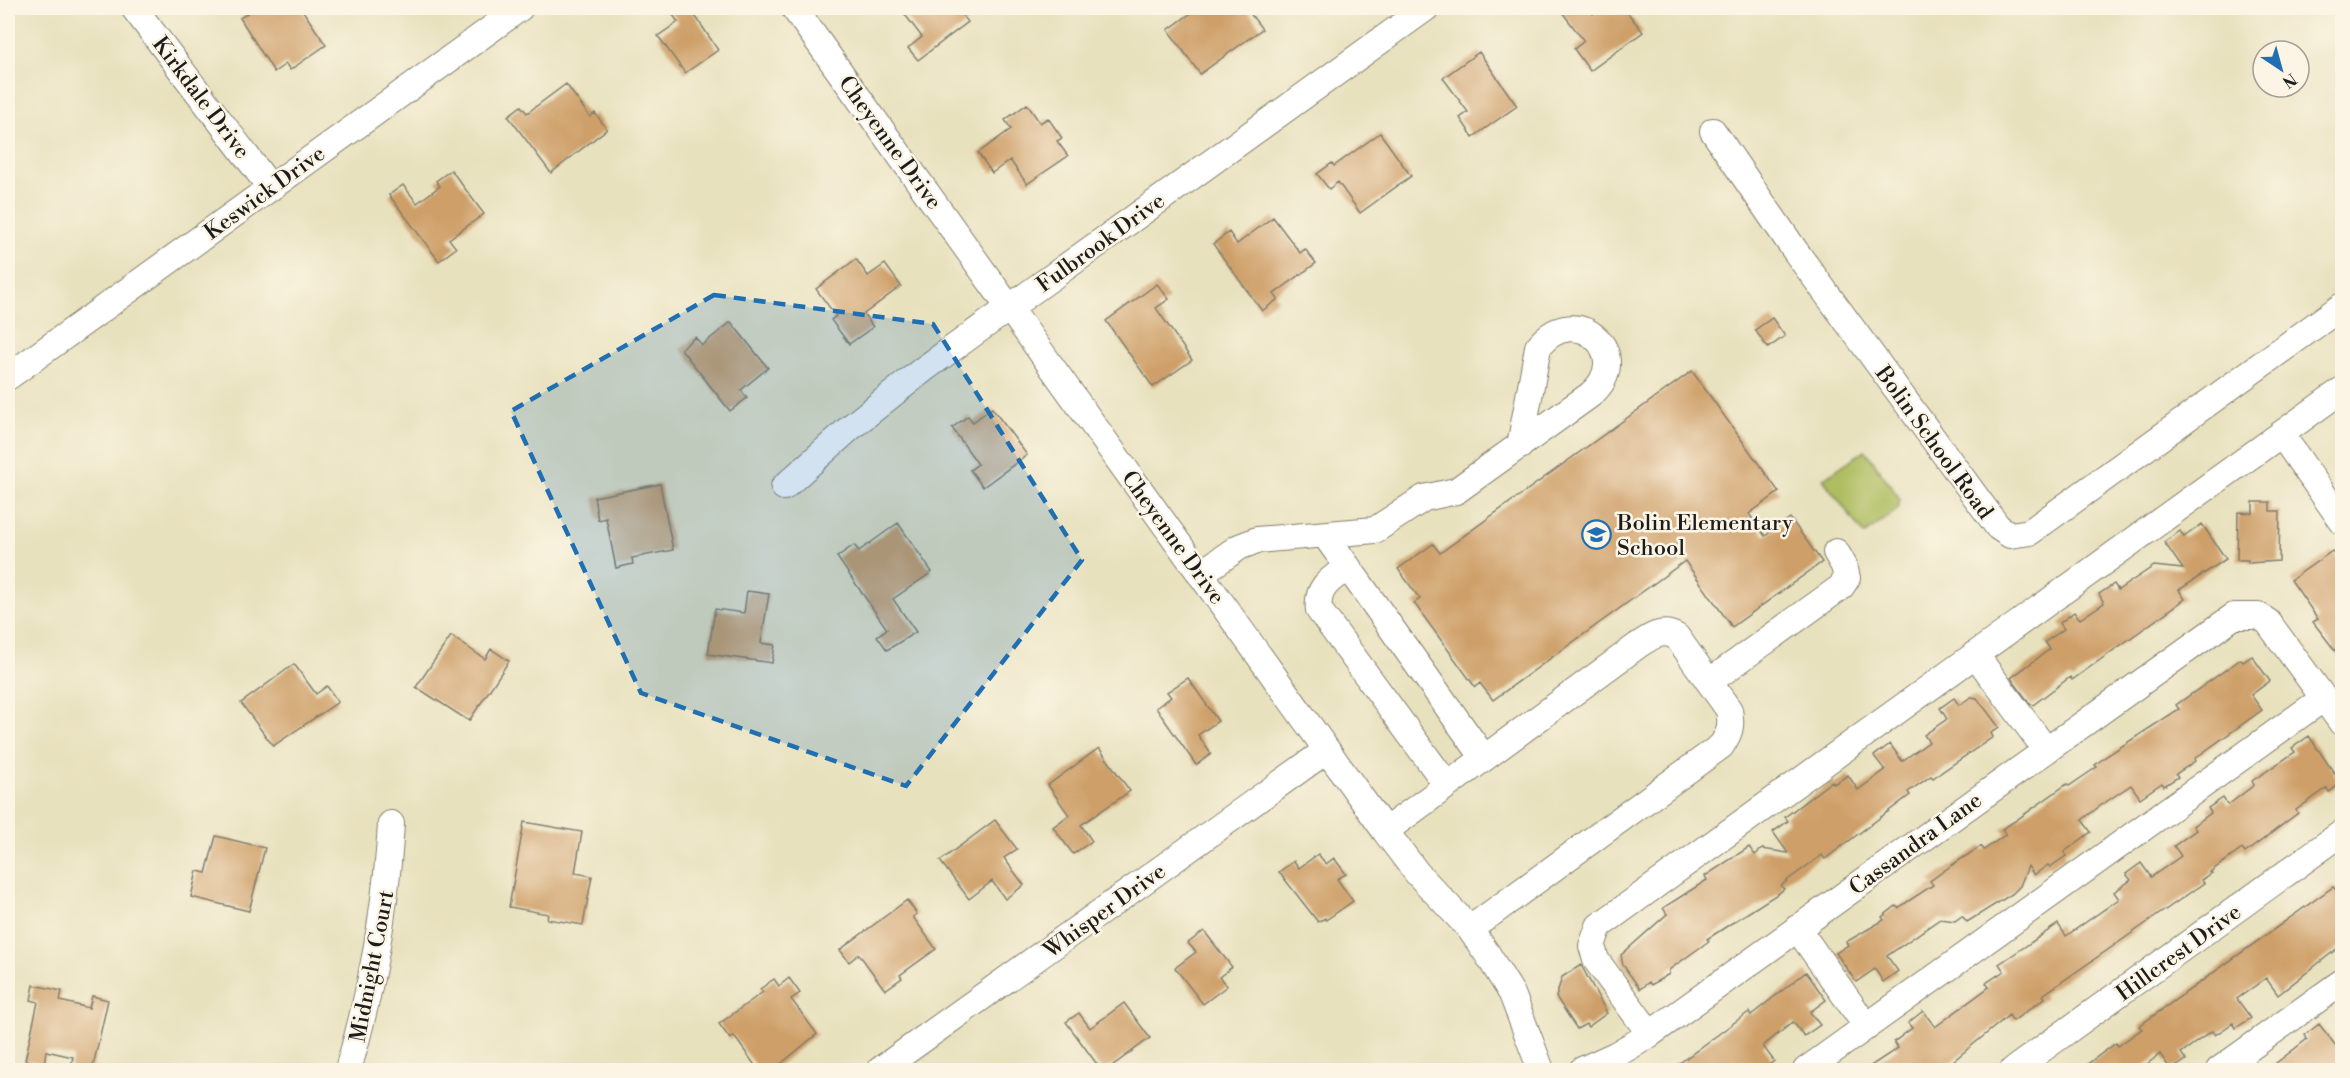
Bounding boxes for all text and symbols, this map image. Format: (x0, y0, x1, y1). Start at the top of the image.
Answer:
street label: Kirkdale Drive (146, 32, 255, 164)
north arrow (2251, 39, 2311, 99)
text: N (2278, 69, 2300, 92)
street label: Cheyenne Drive (832, 71, 947, 215)
street label: Keswick Drive (199, 140, 331, 246)
street label: Fulbrook Drive (1032, 188, 1170, 299)
street label: Bolin School Road (1869, 360, 1999, 525)
street label: Cheyenne Drive (1115, 466, 1230, 610)
place label: Bolin Elementary School (1616, 510, 1793, 562)
school or university icon: Bolin Elementary School (1580, 519, 1612, 551)
street label: Cassandra Lane (1844, 787, 1987, 901)
street label: Whisper Drive (1038, 858, 1171, 965)
street label: Midnight Court (344, 888, 400, 1045)
street label: Hillcrest Drive (2111, 899, 2247, 1008)

